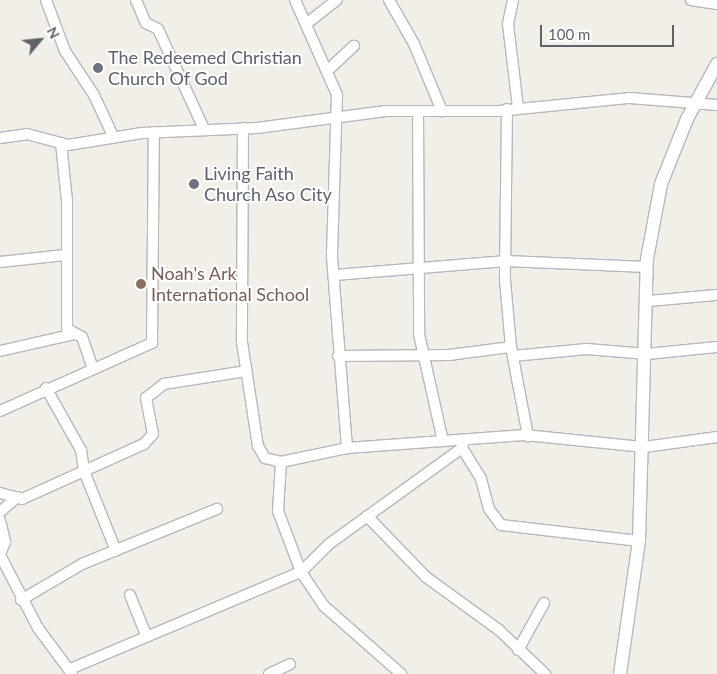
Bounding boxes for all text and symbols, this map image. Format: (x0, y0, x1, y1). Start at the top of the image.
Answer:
north arrow (15, 15, 65, 65)
scale bar (542, 15, 676, 47)
text: N (44, 24, 64, 41)
text: 100 m (548, 25, 590, 43)
place label: The Redeemed Christian Church Of God (108, 47, 302, 90)
marker: The Redeemed Christian Church Of God (92, 62, 104, 74)
place label: Living Faith Church Aso City (204, 163, 332, 205)
marker: Living Faith Church Aso City (188, 178, 200, 190)
place label: Noah's Ark International School (151, 263, 309, 306)
marker: Noah's Ark International School (135, 278, 147, 290)

